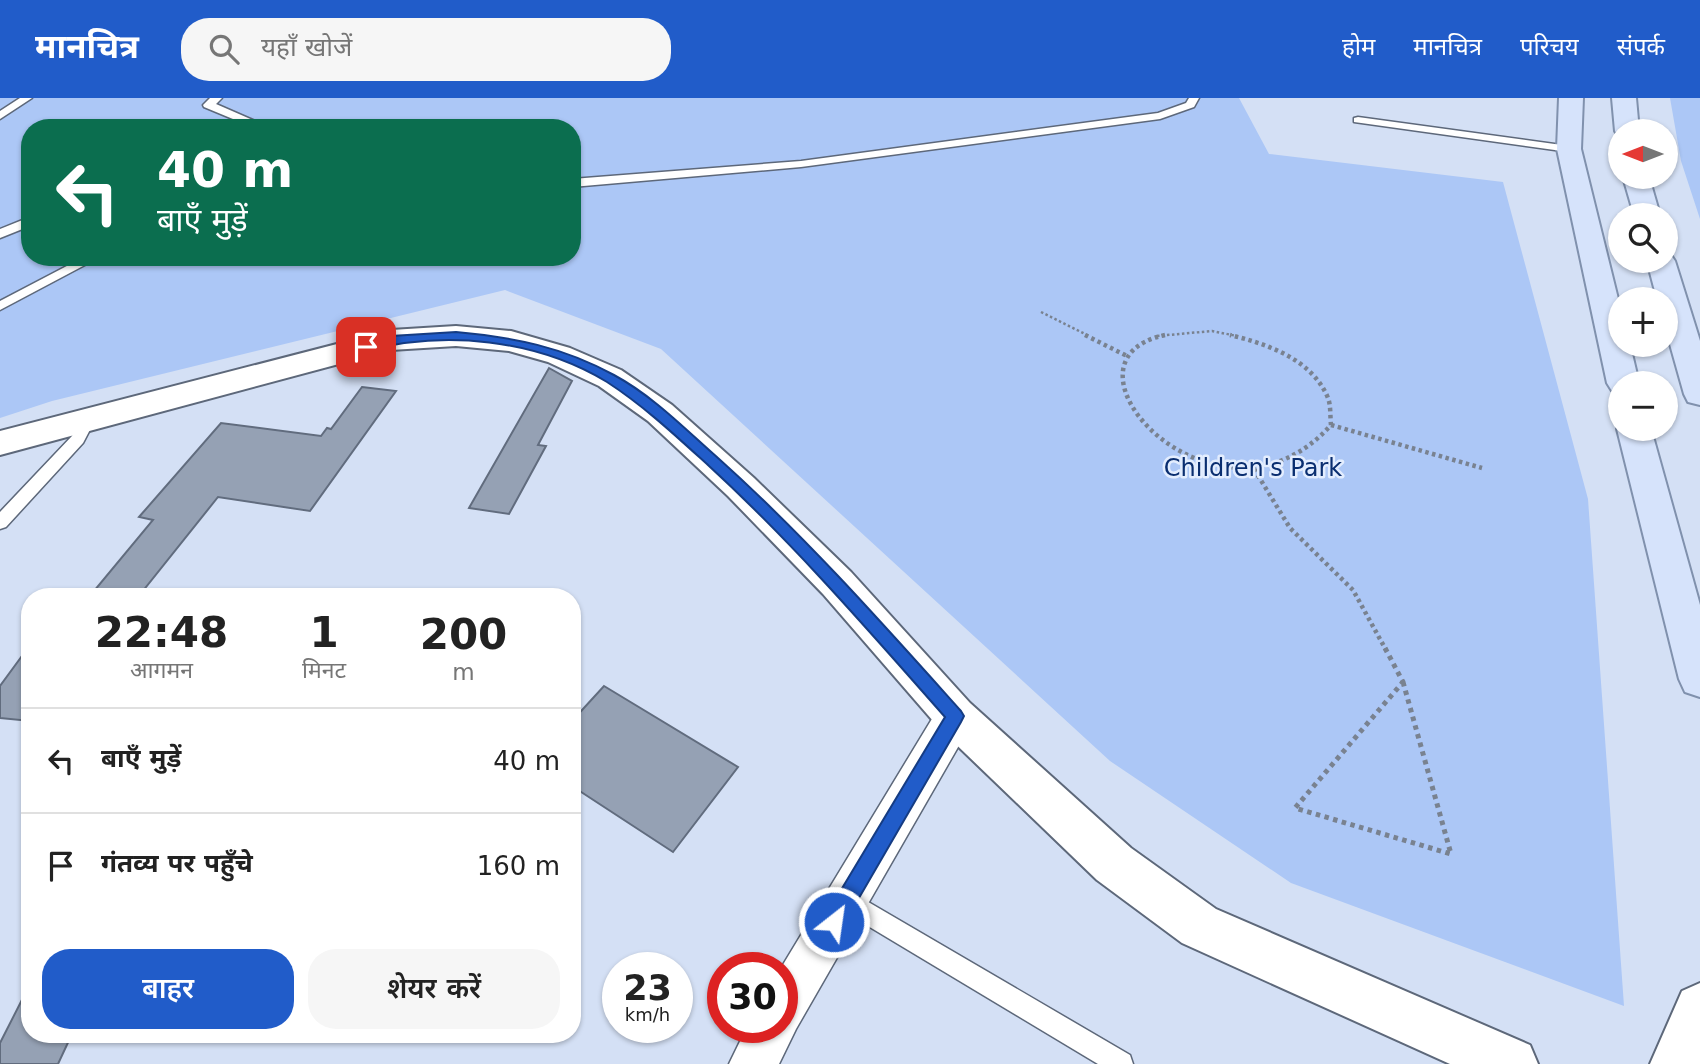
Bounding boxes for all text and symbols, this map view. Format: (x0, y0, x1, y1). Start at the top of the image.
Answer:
search box (181, 18, 671, 81)
text: मानचित्र (35, 27, 139, 66)
icon: search (205, 30, 243, 68)
text: यहाँ खोजें (261, 32, 352, 62)
text: होम (1342, 33, 1375, 61)
text: मानचित्र (1413, 33, 1482, 61)
text: परिचय (1520, 33, 1579, 61)
text: संपर्क (1617, 33, 1665, 61)
north arrow (1608, 119, 1678, 189)
map controls (1608, 119, 1678, 441)
text: 40 m (157, 142, 293, 199)
icon: left (42, 147, 133, 238)
text: बाएँ मुड़ें (157, 201, 248, 239)
button: search (1608, 203, 1678, 273)
button: + (1608, 287, 1678, 357)
pin (336, 317, 396, 377)
icon: arrive (347, 328, 385, 366)
button: − (1608, 371, 1678, 441)
park label: Children's Park (1164, 454, 1342, 482)
text: 22:48 (95, 608, 228, 657)
text: 1 (309, 608, 339, 657)
text: 200 (420, 610, 507, 659)
text: आगमन (130, 657, 193, 683)
text: मिनट (302, 657, 346, 683)
text: m (452, 659, 475, 685)
icon: left (42, 742, 80, 780)
text: बाएँ मुड़ें (101, 743, 181, 773)
text: 40 m (493, 746, 560, 776)
icon: arrive (42, 847, 80, 885)
text: गंतव्य पर पहुँचे (101, 848, 253, 878)
text: 160 m (477, 851, 560, 881)
position arrow (797, 885, 871, 959)
button: बाहर (42, 949, 294, 1029)
button: शेयर करें (308, 949, 560, 1029)
speed limit sign: 30 (707, 952, 798, 1043)
text: 23 (623, 968, 672, 1008)
text: km/h (625, 1004, 670, 1025)

